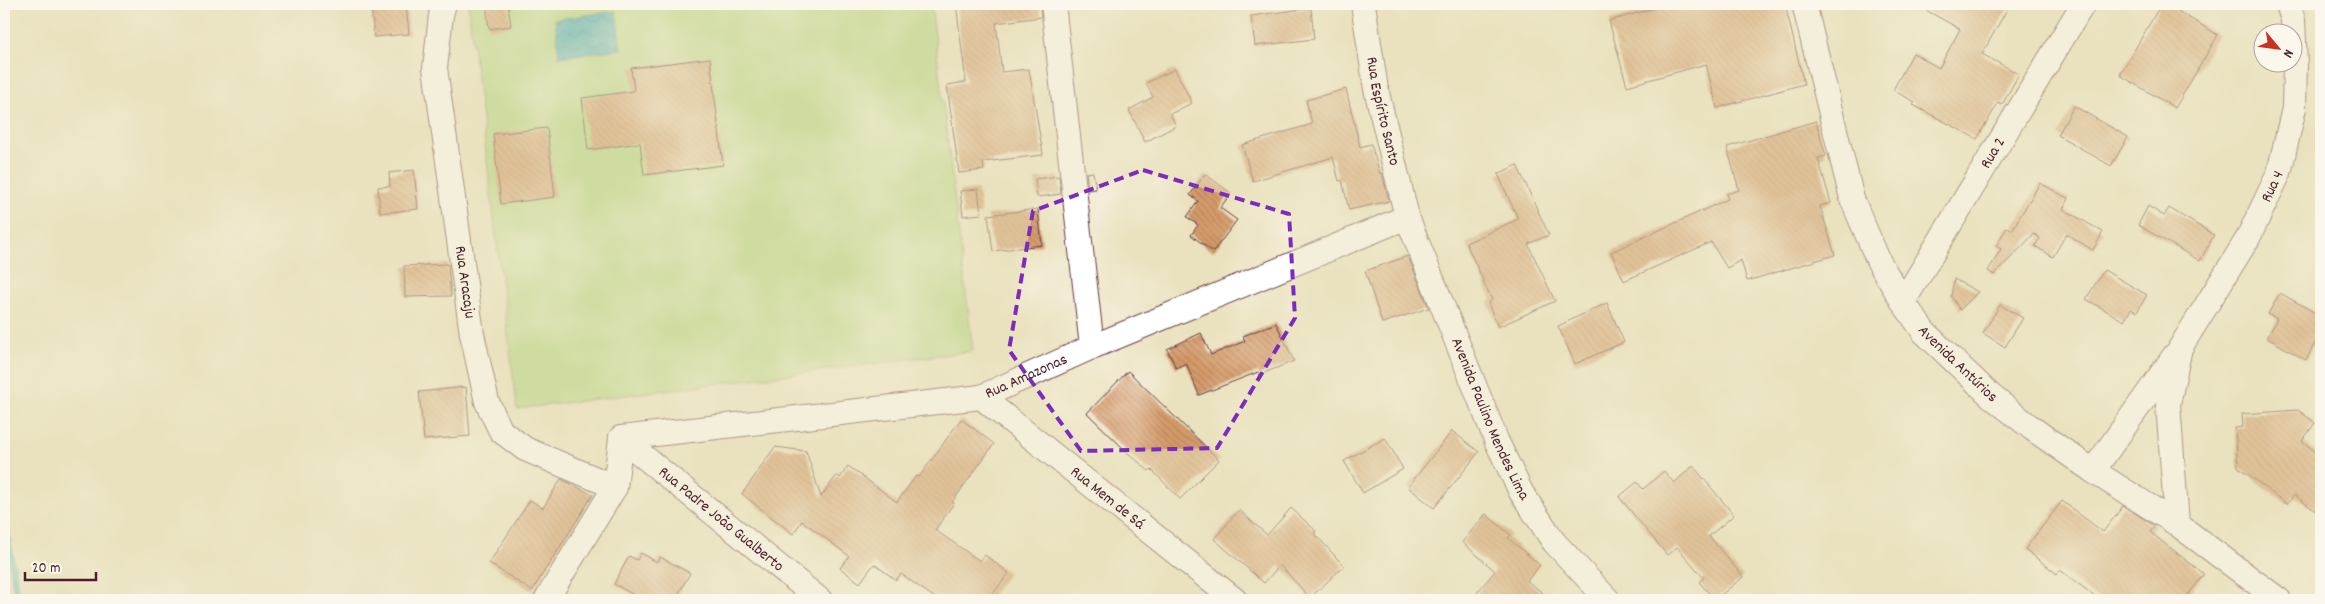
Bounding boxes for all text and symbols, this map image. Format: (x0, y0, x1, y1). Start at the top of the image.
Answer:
north arrow (2252, 22, 2302, 72)
text: N (2277, 45, 2298, 61)
street label: Rua Espírito Santo (1360, 55, 1406, 168)
street label: Rua 2 (1975, 133, 2011, 173)
street label: Rua 4 (2255, 167, 2290, 206)
street label: Rua Aracaju (448, 244, 481, 320)
street label: Avenida Antúrios (1912, 321, 2003, 408)
street label: Avenida Paulino Mendes Lima (1445, 334, 1535, 505)
street label: Rua Amazonas (981, 348, 1071, 405)
street label: Rua Padre João Gualberto (653, 461, 789, 578)
street label: Rua Mem de Sá (1065, 461, 1150, 535)
scale bar (25, 549, 96, 581)
text: 20 m (32, 558, 60, 580)

